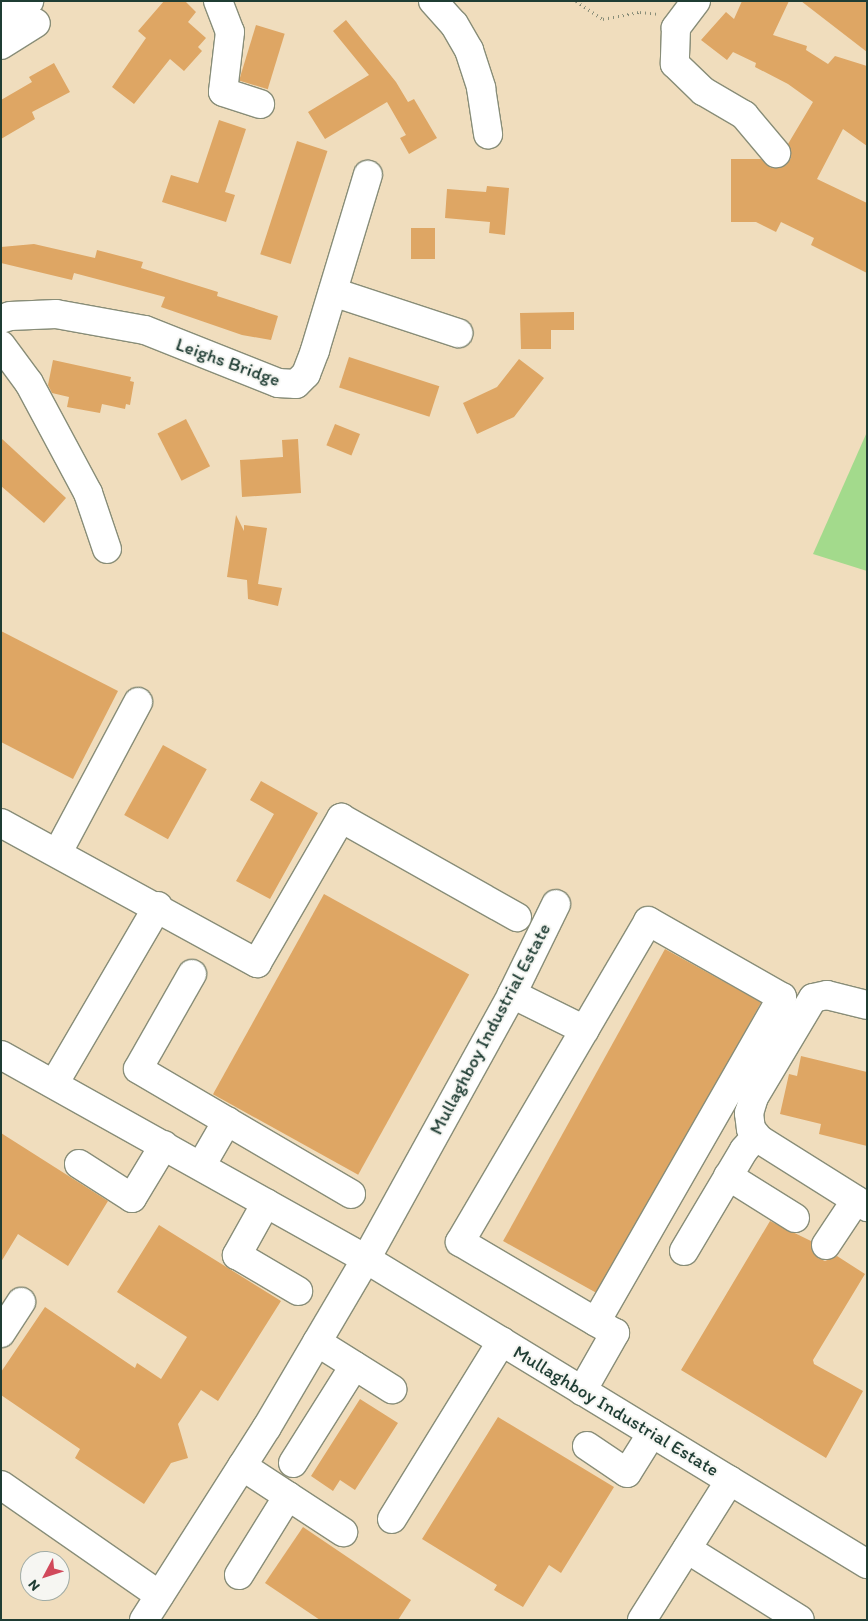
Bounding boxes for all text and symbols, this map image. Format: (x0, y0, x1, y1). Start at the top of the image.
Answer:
street label: Leighs Bridge (173, 333, 283, 391)
street label: Mullaghboy Industrial Estate (425, 919, 555, 1139)
street label: Mullaghboy Industrial Estate (509, 1340, 723, 1482)
north arrow (20, 1551, 70, 1601)
text: N (24, 1576, 43, 1594)

